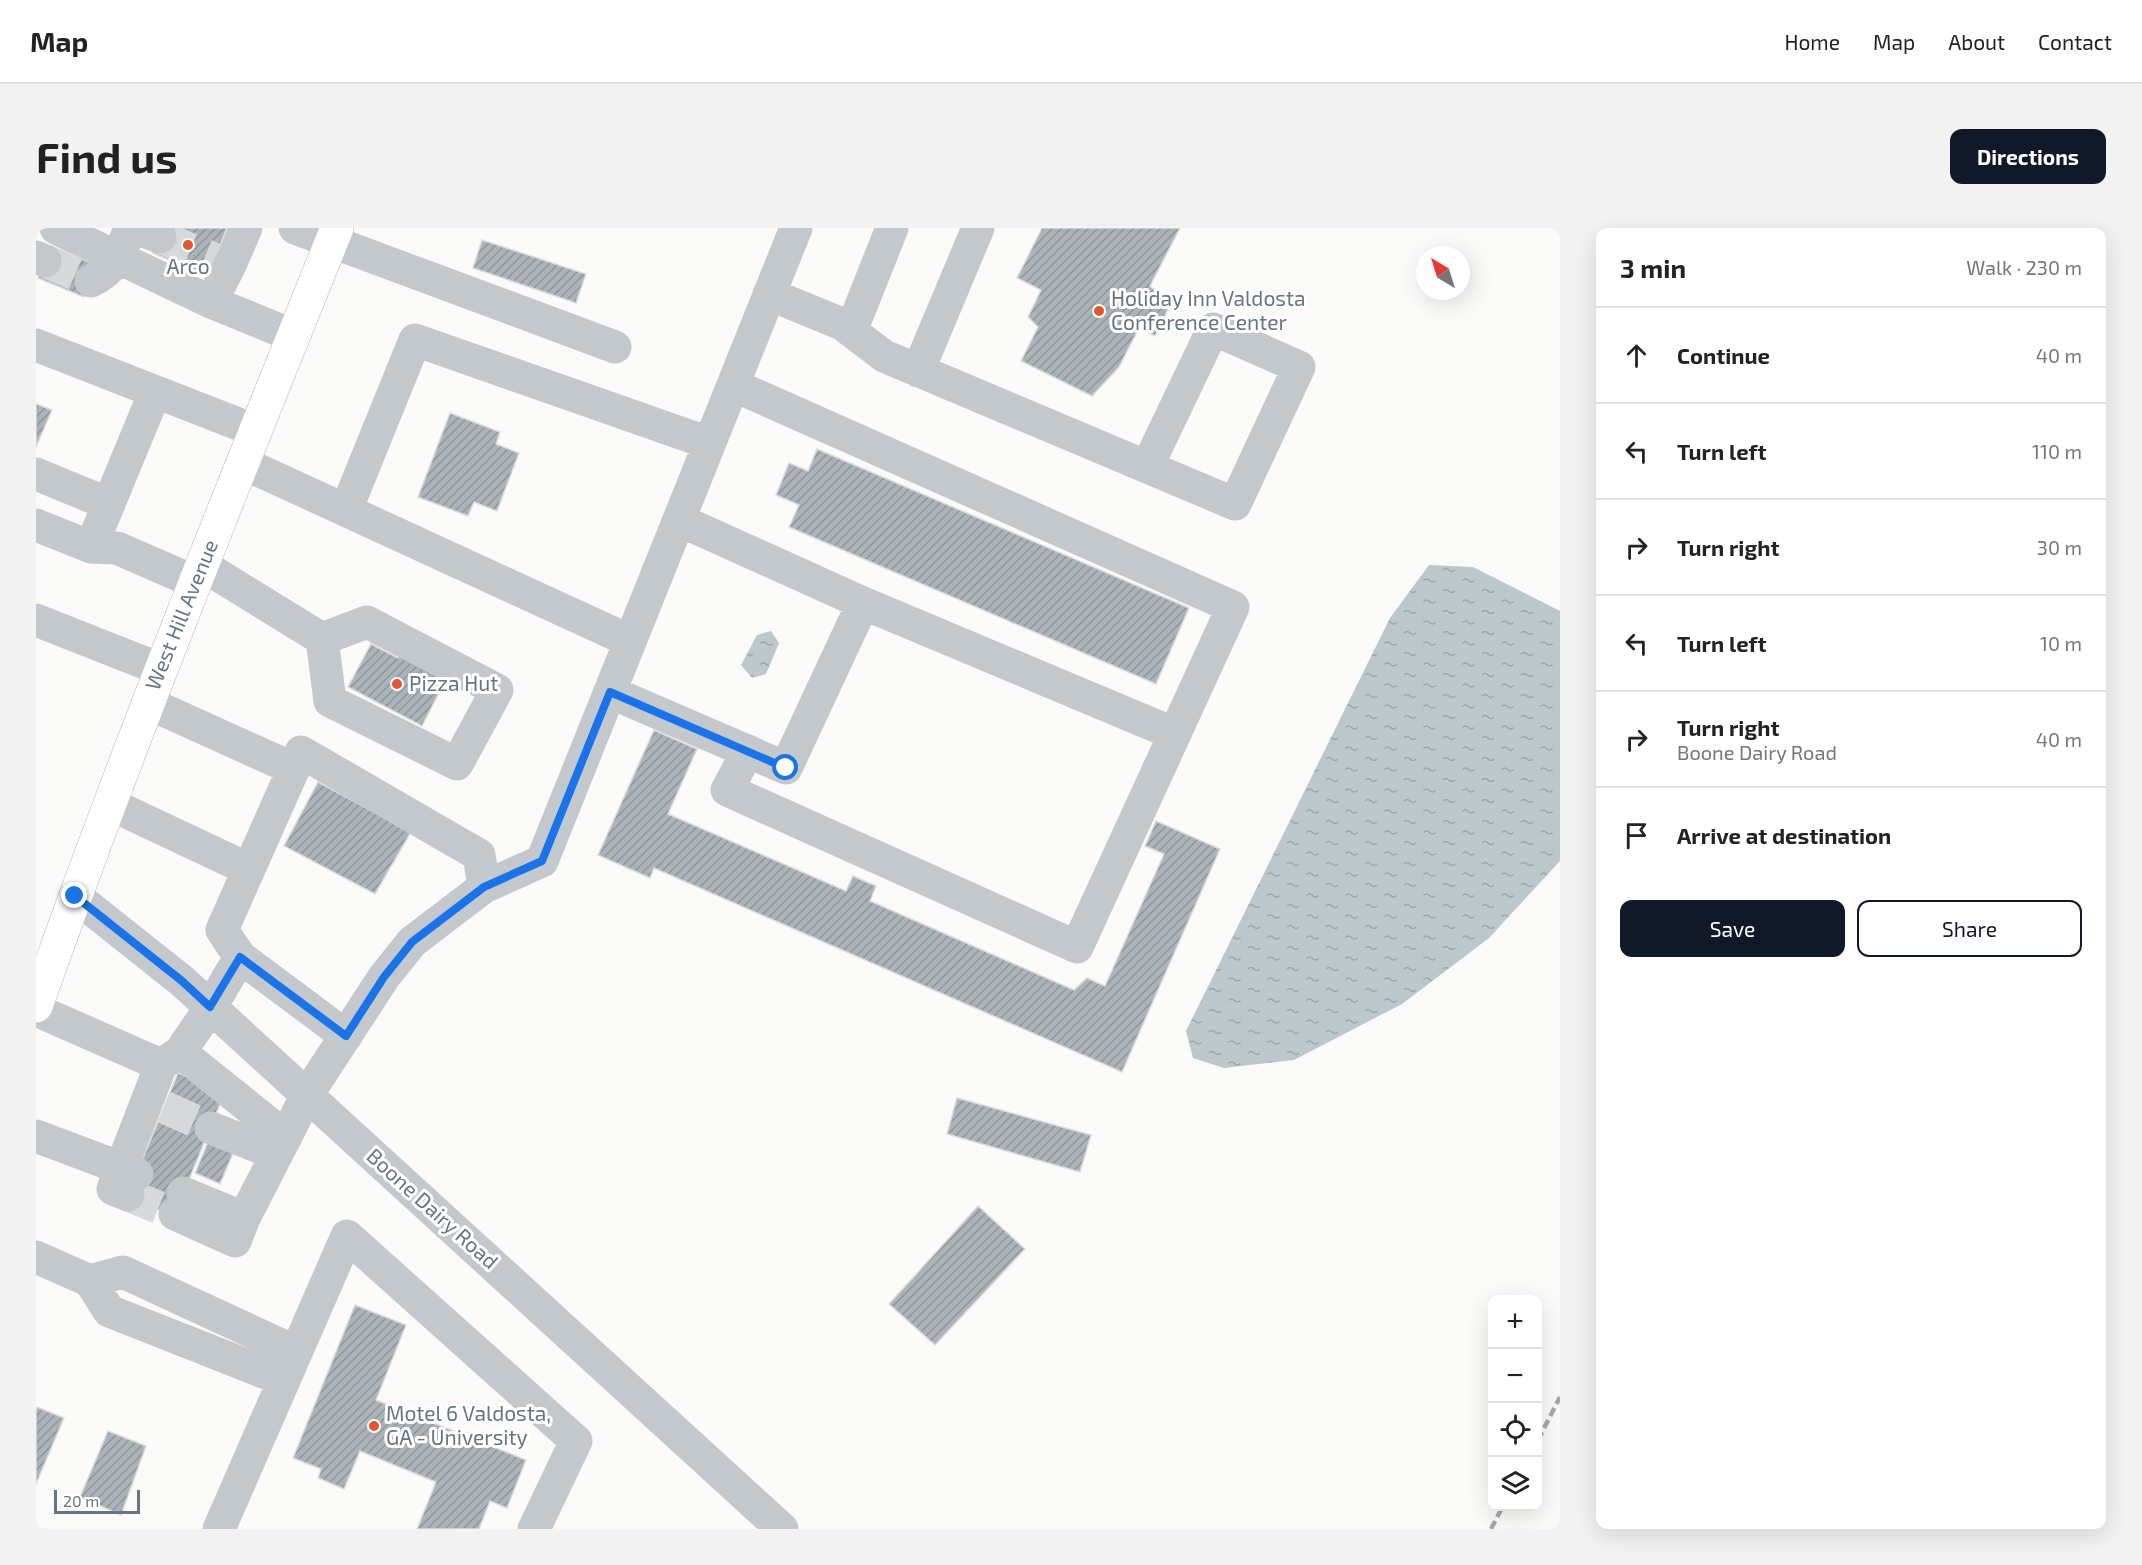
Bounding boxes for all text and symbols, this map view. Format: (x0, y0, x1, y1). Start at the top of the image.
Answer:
text: Map (30, 24, 88, 58)
text: Home (1784, 29, 1840, 54)
text: Map (1873, 29, 1915, 54)
text: About (1948, 29, 2005, 54)
text: Contact (2038, 29, 2112, 54)
button: Directions (1950, 129, 2106, 184)
text: Find us (36, 131, 178, 181)
marker: Arco (181, 238, 195, 252)
north arrow (1416, 246, 1470, 300)
text: 3 min (1620, 252, 1686, 283)
place label: Arco (166, 253, 210, 278)
text: Walk · 230 m (1966, 255, 2082, 279)
place label: Holiday Inn Valdosta Conference Center (1111, 285, 1306, 334)
marker: Holiday Inn Valdosta Conference Center (1092, 304, 1106, 318)
icon: ahead (1620, 339, 1653, 372)
text: Continue (1677, 342, 1770, 368)
text: 40 m (2036, 343, 2082, 367)
icon: left (1620, 435, 1653, 468)
text: Turn left (1677, 438, 1766, 464)
text: 110 m (2032, 439, 2082, 463)
icon: right (1620, 531, 1653, 564)
text: Turn right (1677, 534, 1779, 560)
text: 30 m (2037, 535, 2082, 559)
street label: West Hill Avenue (139, 536, 222, 693)
icon: left (1620, 627, 1653, 660)
text: Turn left (1677, 630, 1766, 656)
text: 10 m (2040, 631, 2082, 655)
place label: Pizza Hut (409, 670, 498, 695)
marker: Pizza Hut (390, 677, 404, 691)
text: Turn right (1677, 714, 1779, 740)
icon: right (1620, 723, 1653, 756)
text: 40 m (2036, 727, 2082, 751)
text: Boone Dairy Road (1677, 740, 1837, 764)
route start (772, 754, 798, 780)
icon: arrive (1620, 819, 1653, 852)
text: Arrive at destination (1677, 822, 1891, 848)
route end (61, 882, 87, 908)
button: Save (1620, 900, 1845, 957)
button: Share (1857, 900, 2082, 957)
street label: Boone Dairy Road (362, 1142, 504, 1273)
map controls (1488, 1295, 1542, 1511)
button: + (1488, 1295, 1542, 1349)
button: − (1488, 1349, 1542, 1403)
place label: Motel 6 Valdosta, GA - University (386, 1400, 551, 1449)
button: locate (1488, 1403, 1542, 1457)
marker: Motel 6 Valdosta, GA - University (367, 1419, 381, 1433)
button: layers (1488, 1457, 1542, 1511)
scale bar (54, 1487, 140, 1514)
text: 20 m (63, 1491, 99, 1510)

